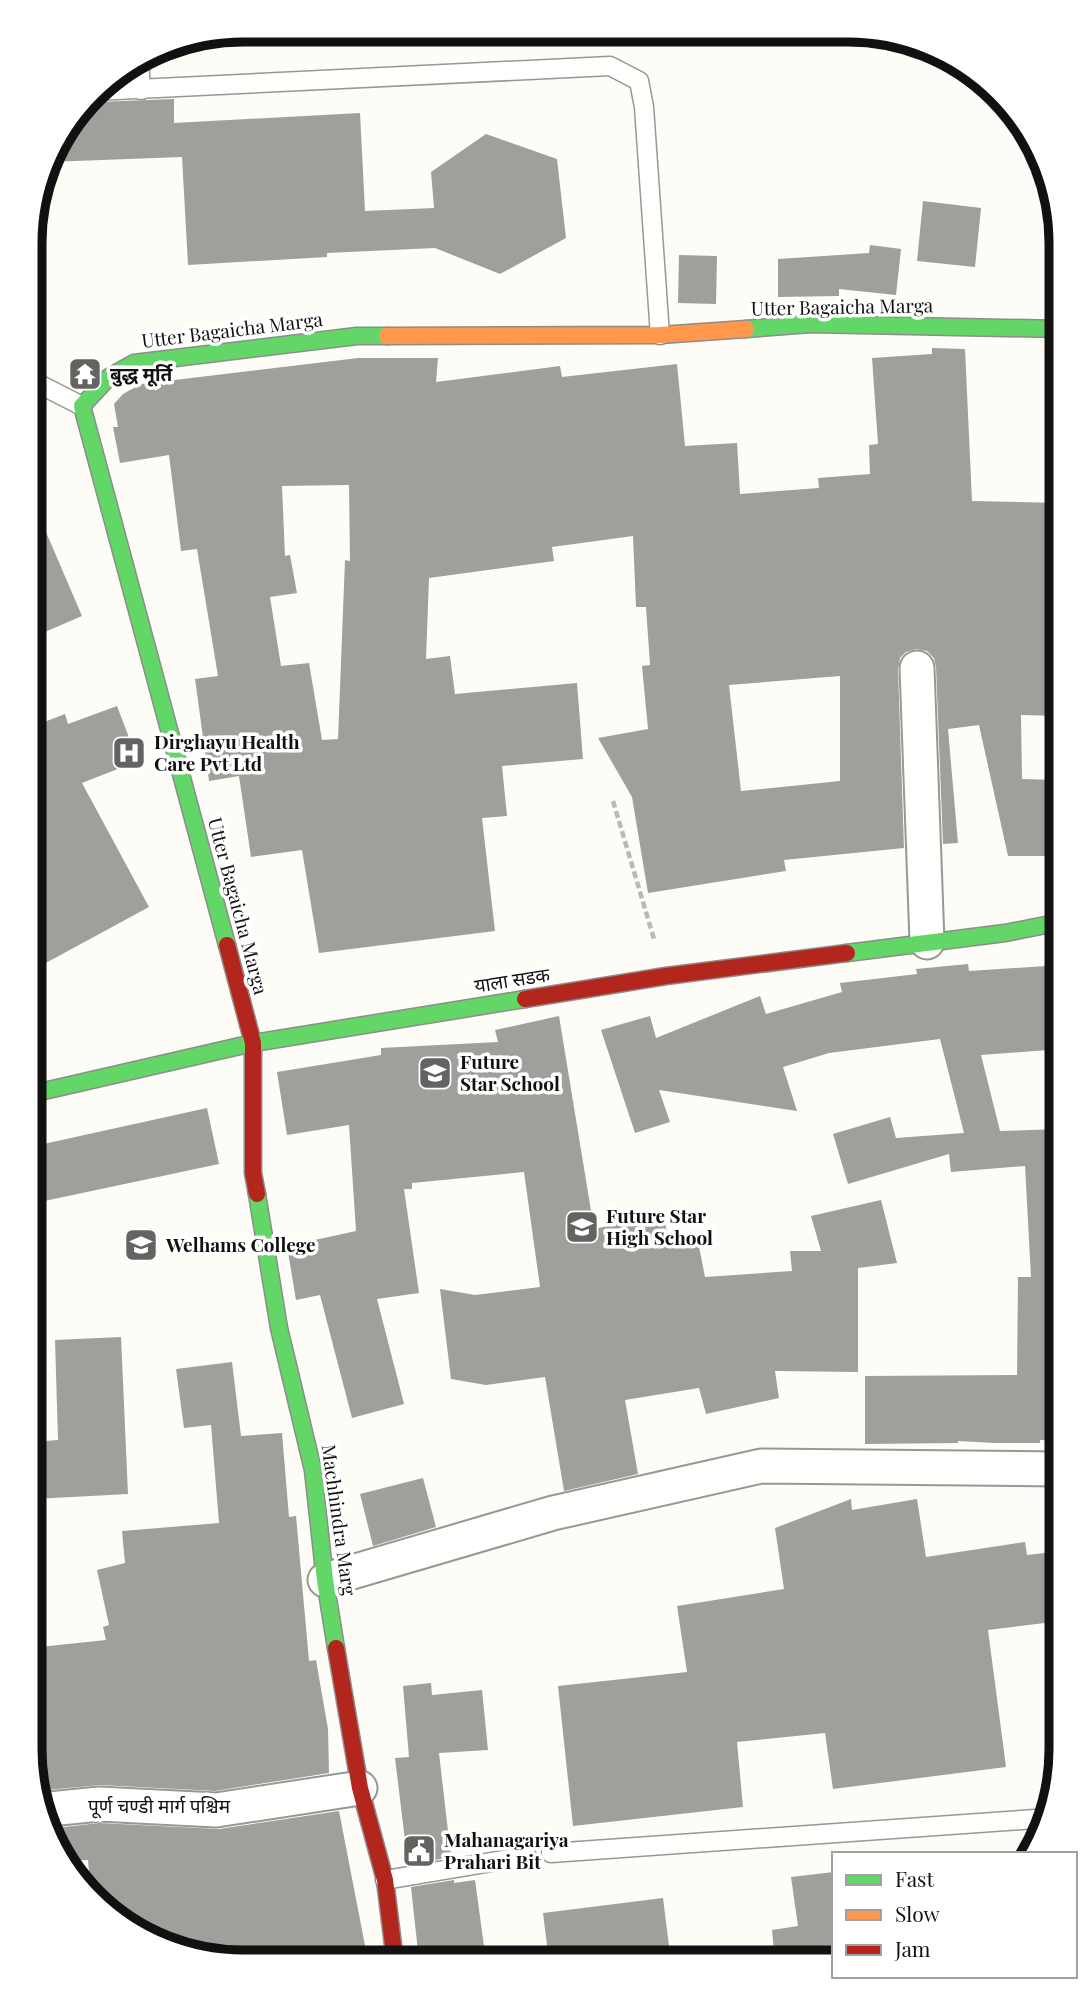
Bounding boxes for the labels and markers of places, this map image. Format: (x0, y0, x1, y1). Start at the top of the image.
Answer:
temple icon: बुद्ध मूर्ति (66, 355, 104, 393)
place label: बुद्ध मूर्ति (110, 360, 174, 387)
place label: Dirghayu Health Care Pvt Ltd (154, 728, 300, 776)
hospital icon: Dirghayu Health Care Pvt Ltd (110, 734, 148, 772)
place label: Future Star School (460, 1048, 560, 1096)
school or university icon: Future Star School (416, 1054, 454, 1092)
place label: Future Star High School (606, 1202, 713, 1250)
school or university icon: Future Star High School (563, 1208, 601, 1246)
school or university icon: Welhams College (122, 1226, 160, 1264)
place label: Welhams College (165, 1231, 316, 1257)
place label: Mahanagariya Prahari Bit (444, 1826, 569, 1874)
public building icon: Mahanagariya Prahari Bit (400, 1832, 438, 1870)

